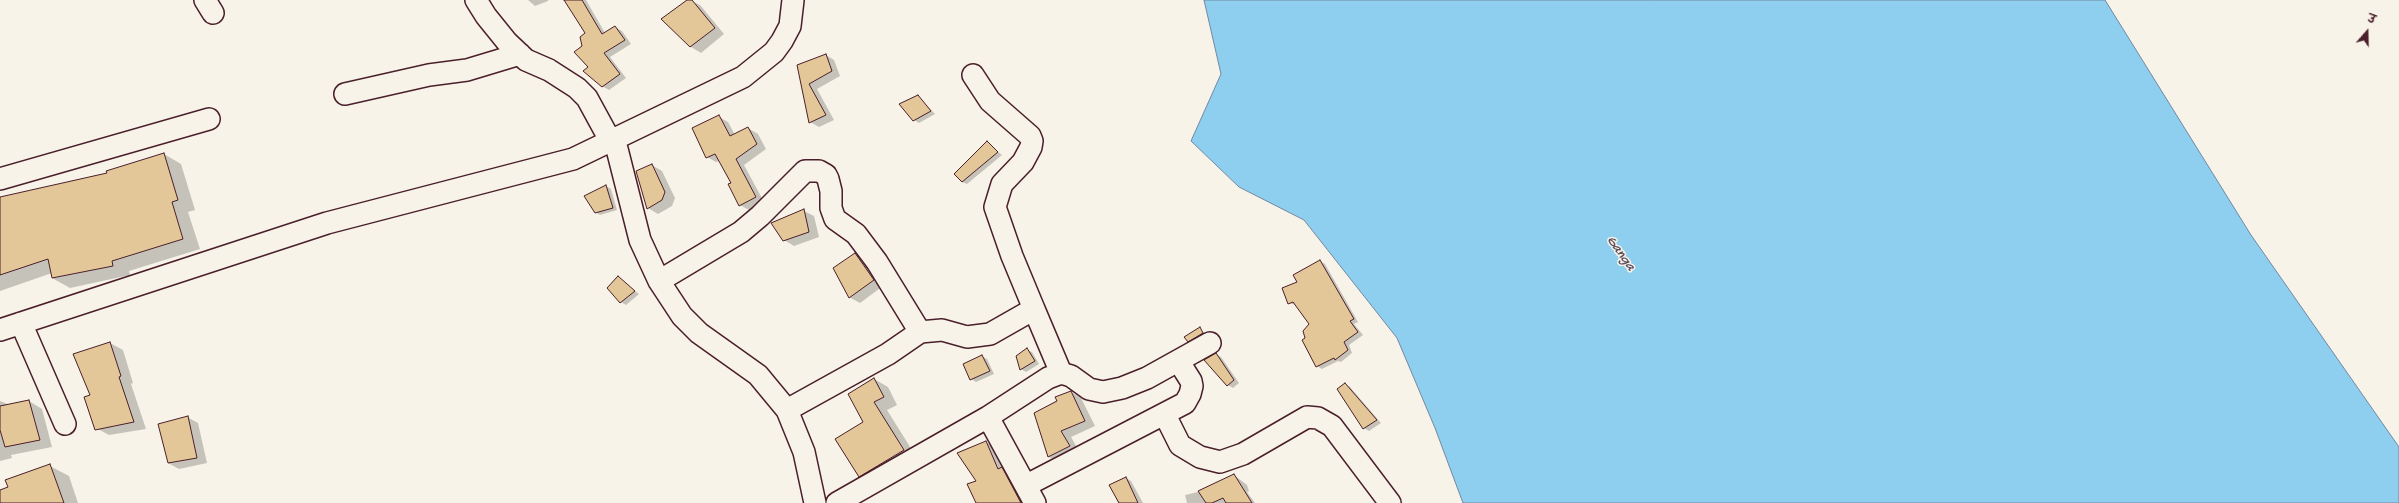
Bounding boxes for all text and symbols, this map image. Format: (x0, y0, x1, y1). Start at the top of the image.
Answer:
north arrow (2347, 12, 2387, 52)
text: उ (2366, 14, 2377, 28)
water label: Ganga (1602, 233, 1638, 275)

